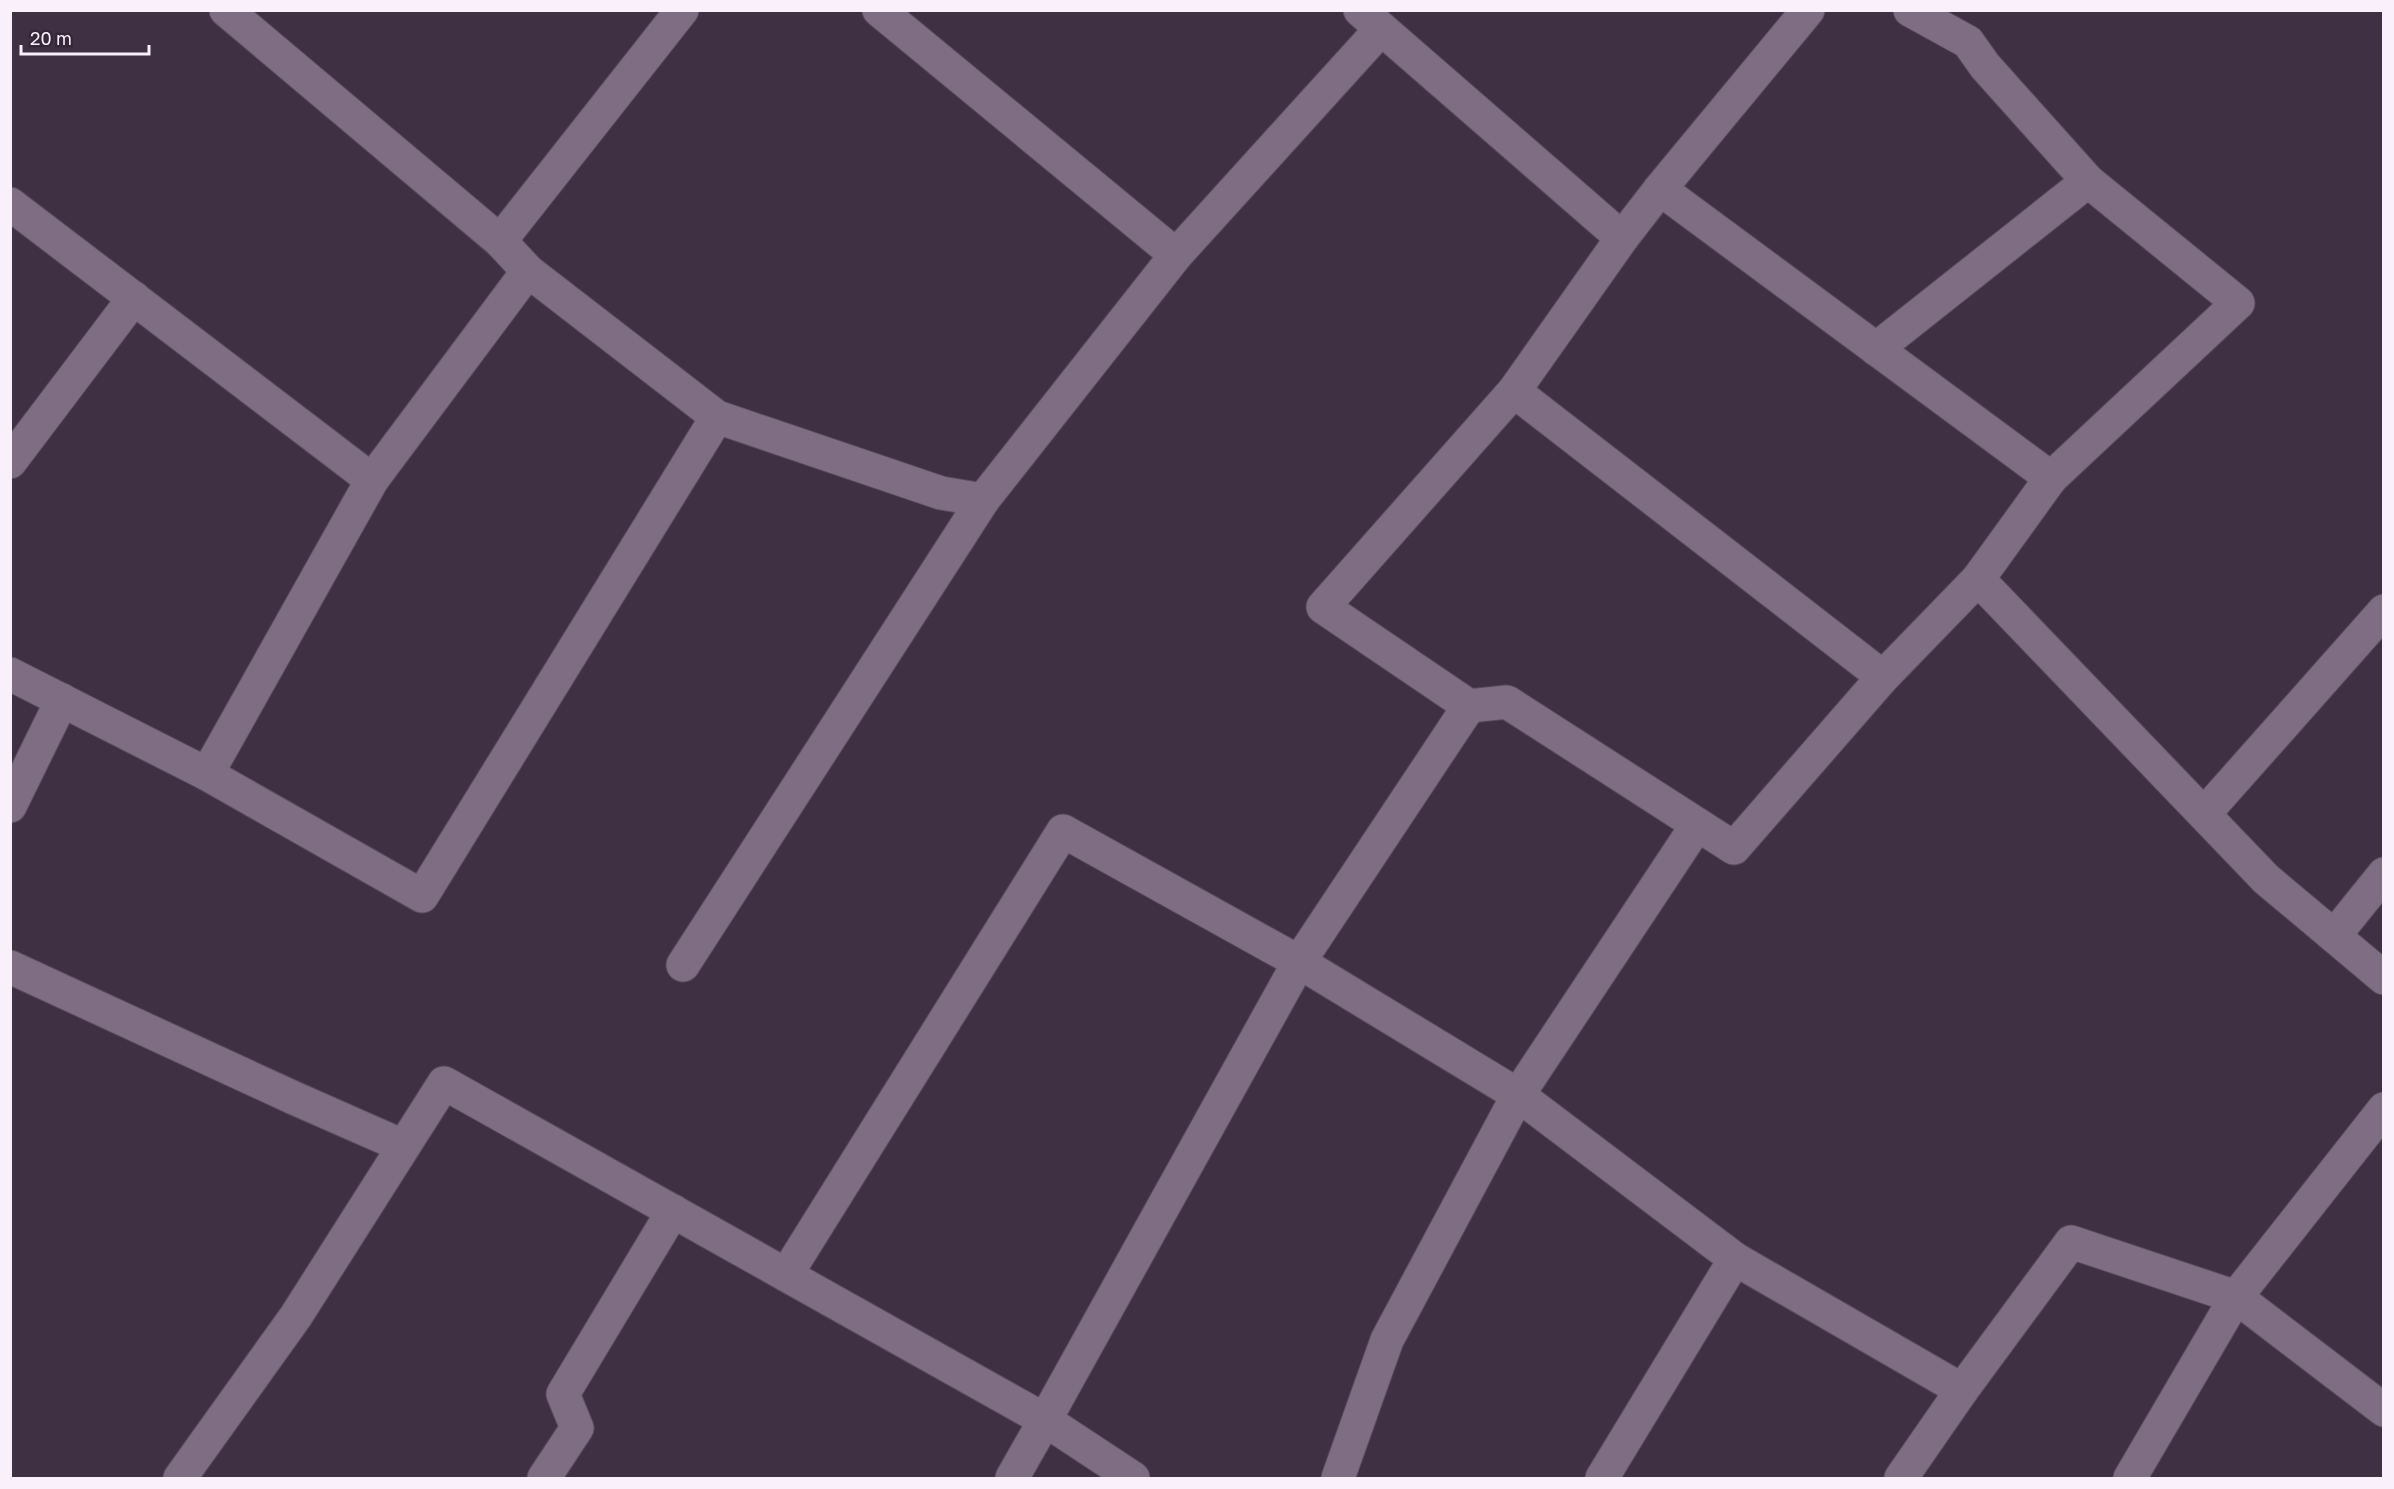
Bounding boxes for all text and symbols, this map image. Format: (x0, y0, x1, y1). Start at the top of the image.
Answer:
scale bar (21, 18, 148, 56)
text: 20 m (30, 27, 72, 49)

